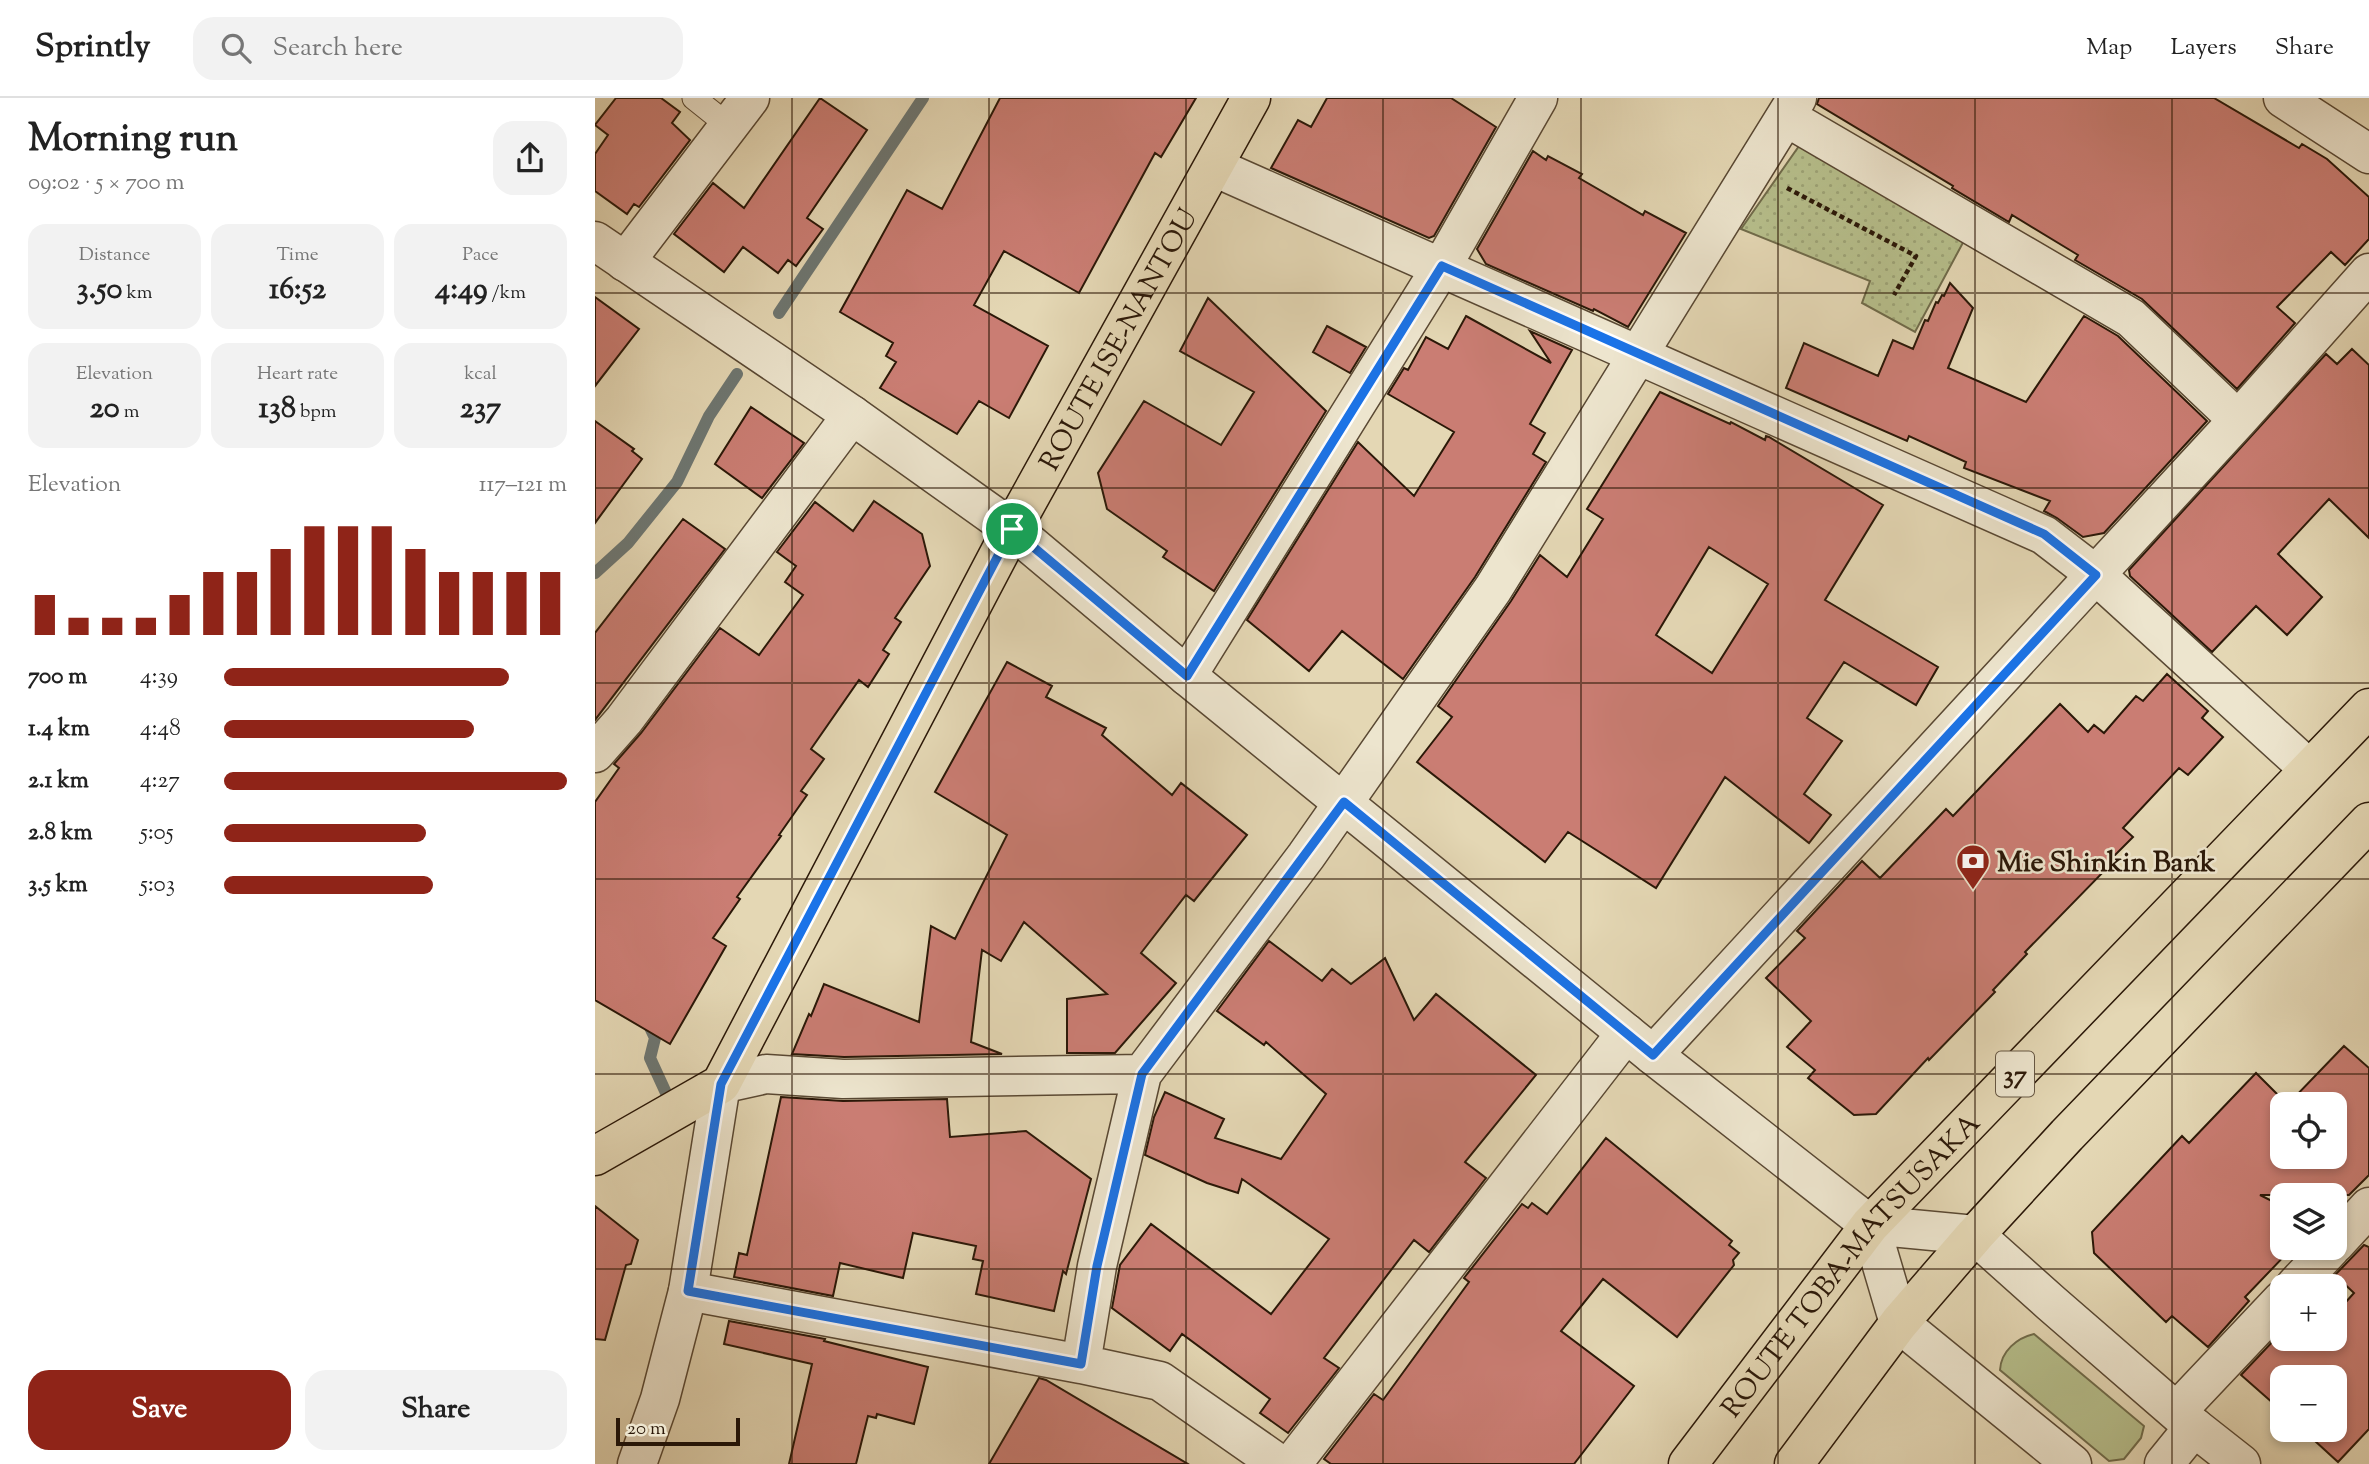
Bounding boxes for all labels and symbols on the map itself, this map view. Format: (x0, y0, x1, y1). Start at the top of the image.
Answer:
street label: ROUTE ISE-NANTOU (1031, 202, 1209, 479)
pin (982, 499, 1042, 559)
bank icon: Mie Shinkin Bank (1954, 842, 1992, 891)
place label: Mie Shinkin Bank (1997, 844, 2216, 884)
road number: 37 (1996, 1051, 2034, 1096)
street label: ROUTE TOBA-MATSUSAKA (1713, 1105, 1991, 1427)
scale bar (616, 1415, 740, 1447)

